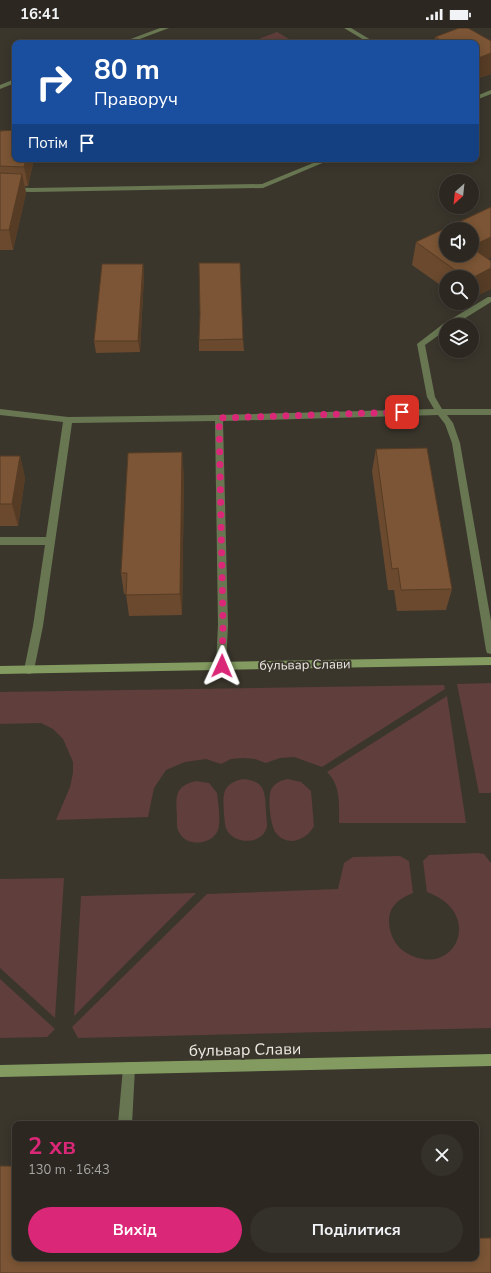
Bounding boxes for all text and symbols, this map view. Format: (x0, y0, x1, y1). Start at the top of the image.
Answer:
text: 16:41 (20, 4, 60, 24)
text: 80 m (94, 51, 160, 89)
icon: right (28, 56, 80, 108)
text: Праворуч (94, 87, 178, 111)
icon: arrive (76, 132, 98, 154)
text: Потім (28, 133, 68, 153)
north arrow (439, 174, 479, 214)
map controls (439, 174, 479, 358)
button: sound (439, 222, 479, 262)
button: search (439, 270, 479, 310)
button: layers (439, 318, 479, 358)
pin (385, 395, 419, 429)
icon: arrive (391, 401, 413, 423)
position arrow (201, 645, 243, 687)
street label: бульвар Слави (259, 655, 351, 675)
street label: бульвар Слави (189, 1038, 301, 1062)
text: 2 хв (28, 1130, 76, 1162)
button: close (421, 1134, 463, 1176)
text: 130 m · 16:43 (28, 1161, 110, 1179)
button: Вихід (28, 1207, 242, 1253)
button: Поділитися (250, 1207, 463, 1253)

